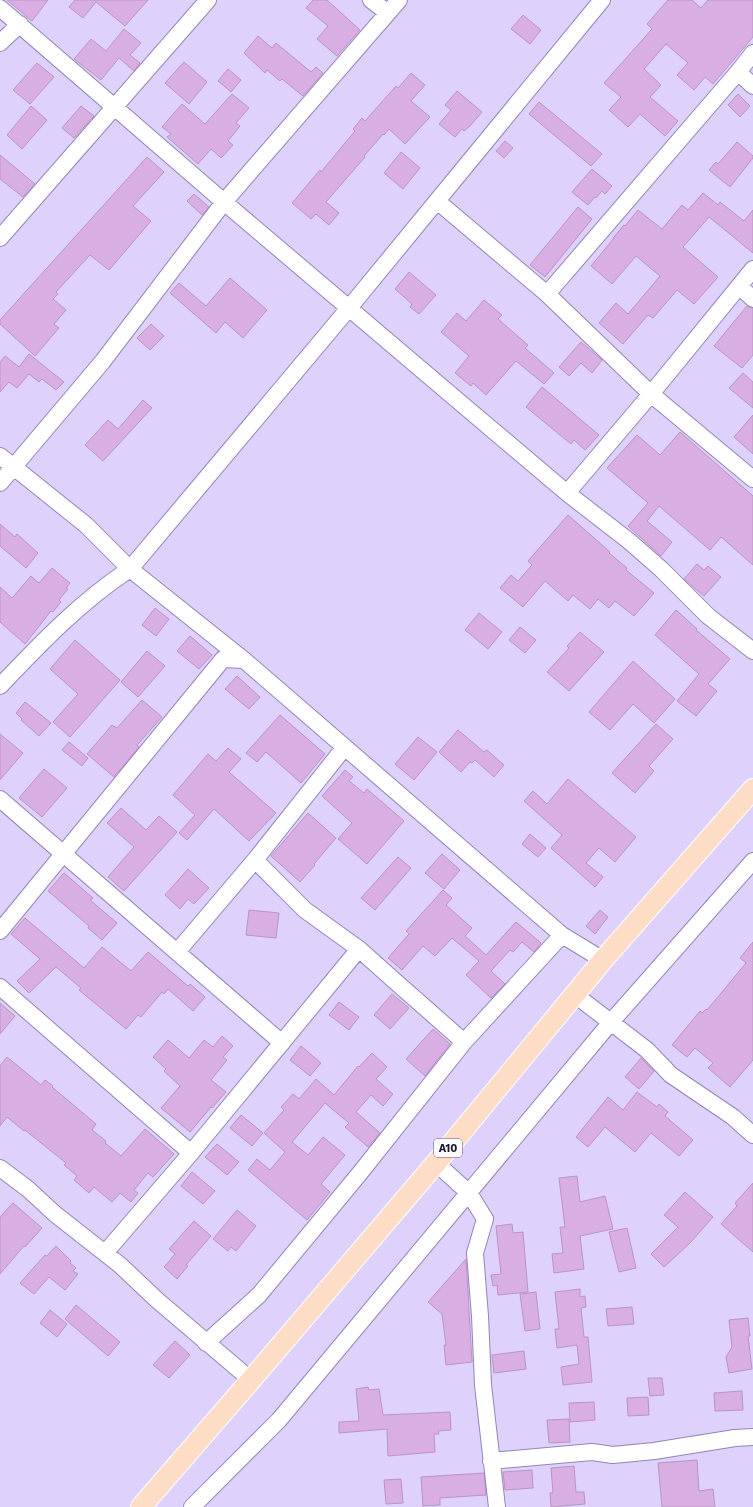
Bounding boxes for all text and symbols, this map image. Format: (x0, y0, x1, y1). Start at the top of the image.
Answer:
road number: A10 (434, 1139, 462, 1157)

